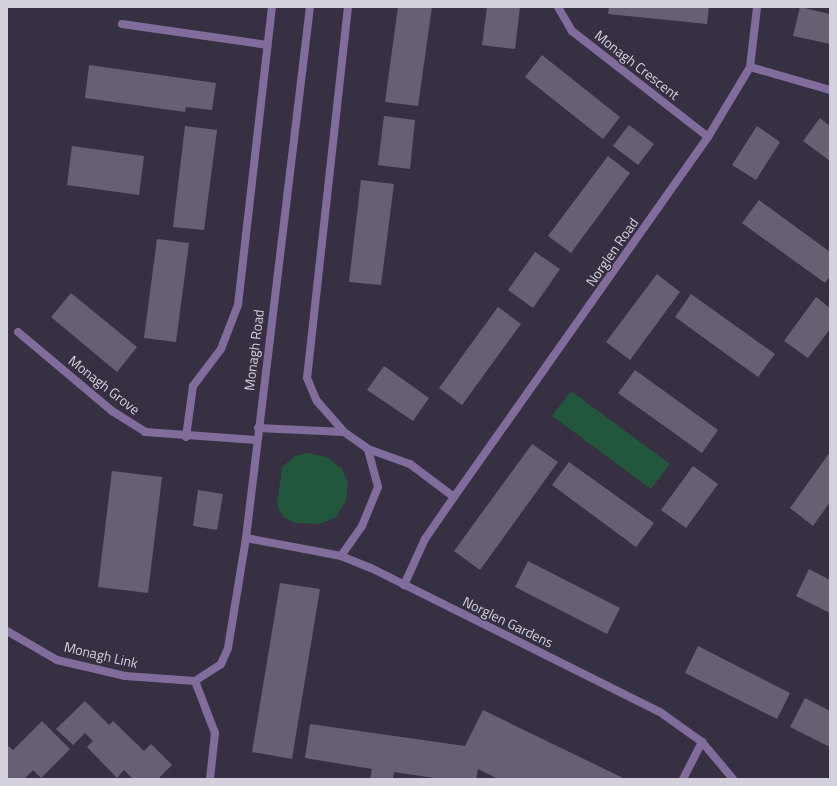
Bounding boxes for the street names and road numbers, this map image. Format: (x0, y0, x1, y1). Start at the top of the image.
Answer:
street label: Monagh Crescent (591, 27, 683, 103)
street label: Norglen Road (582, 214, 642, 290)
street label: Monagh Road (241, 308, 267, 392)
street label: Monagh Grove (65, 352, 143, 418)
street label: Norglen Gardens (460, 593, 556, 651)
street label: Monagh Link (62, 638, 140, 672)

